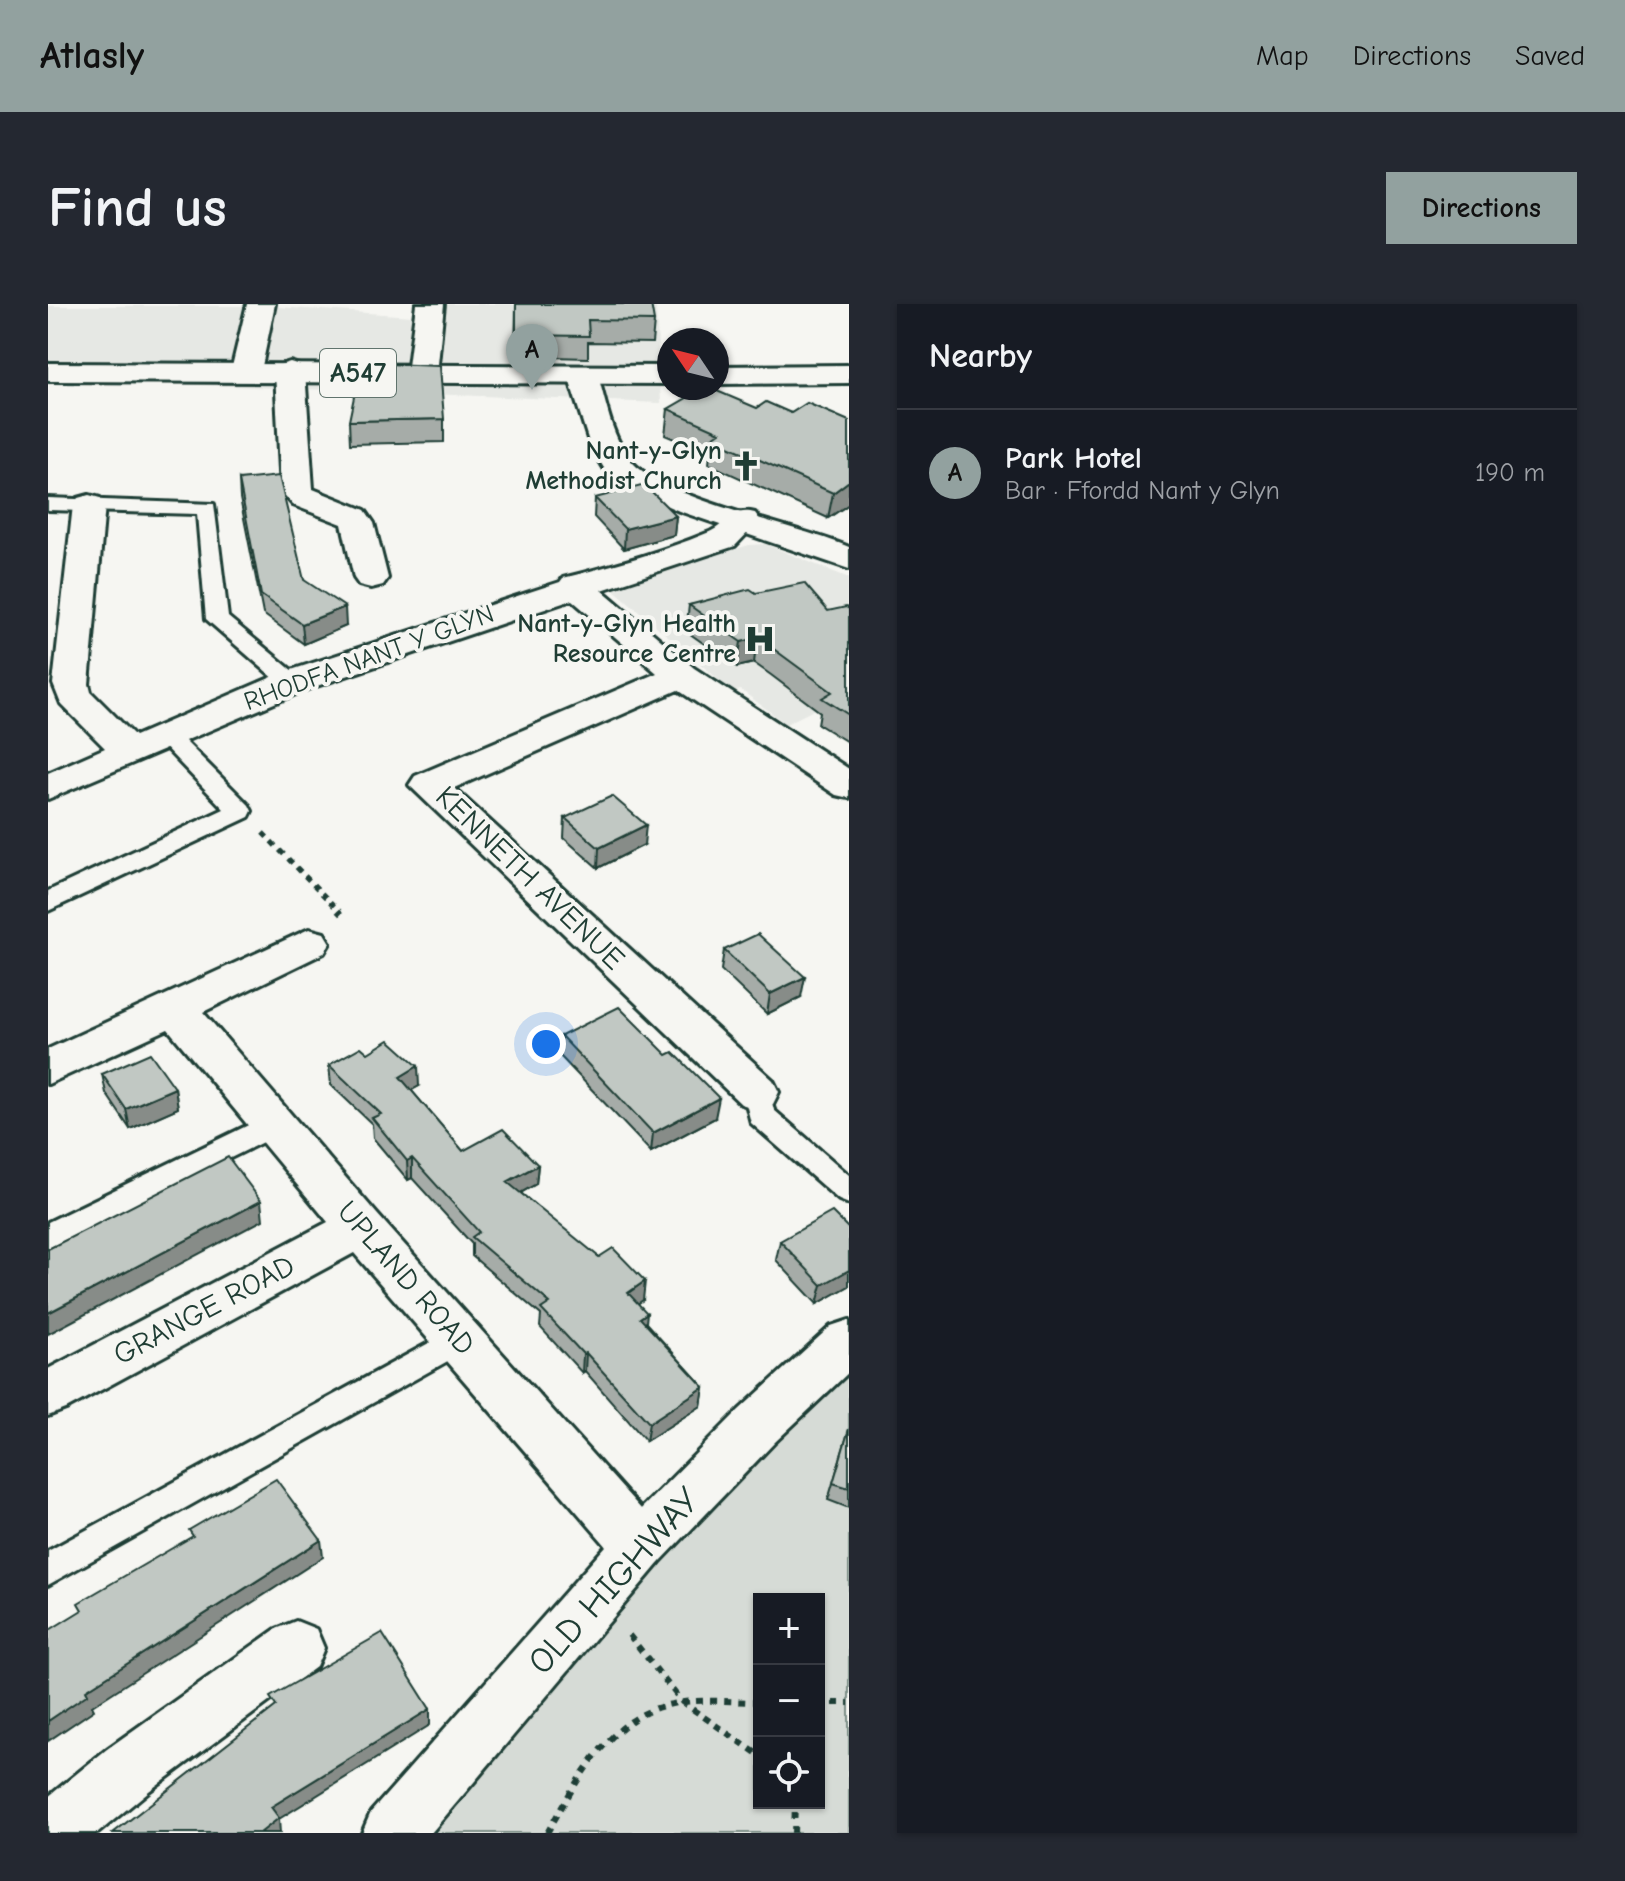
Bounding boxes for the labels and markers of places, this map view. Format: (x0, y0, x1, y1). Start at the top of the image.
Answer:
pin: A (506, 324, 558, 390)
place label: Nant-y-Glyn Methodist Church (525, 436, 722, 496)
church icon: Nant-y-Glyn Methodist Church (729, 449, 763, 483)
place label: Nant-y-Glyn Health Resource Centre (517, 609, 736, 669)
hospital icon: Nant-y-Glyn Health Resource Centre (743, 622, 777, 656)

